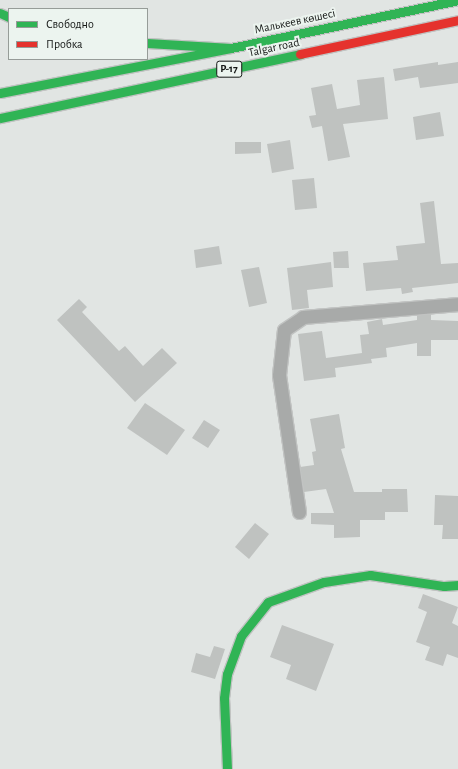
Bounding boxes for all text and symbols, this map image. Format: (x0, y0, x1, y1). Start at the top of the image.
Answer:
street label: Малькеев көшесі (253, 6, 337, 38)
legend (8, 8, 148, 60)
text: Свободно (46, 18, 94, 30)
street label: Talgar road (247, 36, 301, 60)
text: Пробка (46, 38, 83, 50)
road number: P-17 (216, 60, 242, 78)

